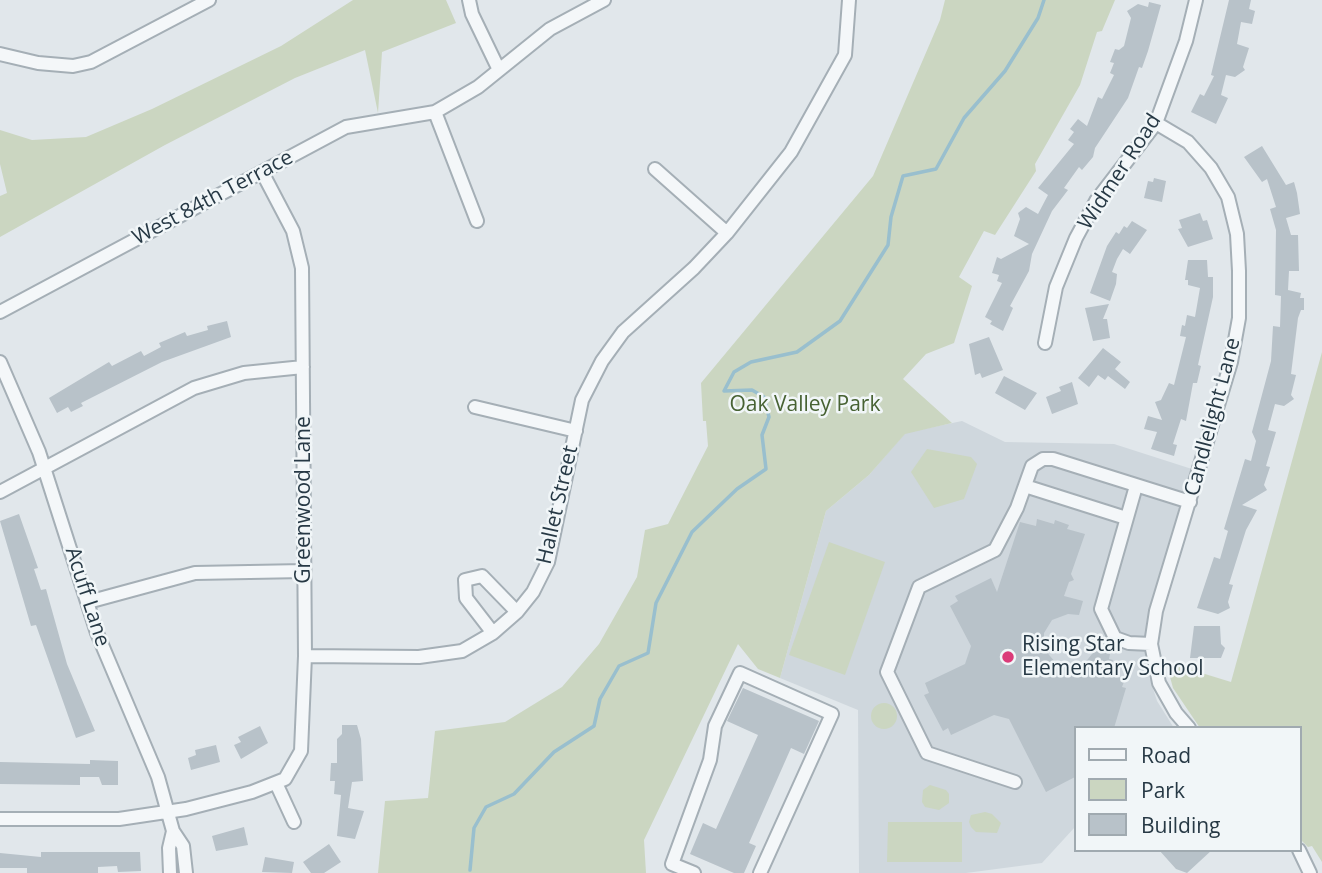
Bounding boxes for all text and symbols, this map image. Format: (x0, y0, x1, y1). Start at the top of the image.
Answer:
street label: Widmer Road (1073, 109, 1167, 235)
street label: West 84th Terrace (128, 145, 298, 251)
street label: Candlelight Lane (1180, 335, 1246, 499)
park label: Oak Valley Park (730, 392, 880, 418)
street label: Greenwood Lane (291, 416, 317, 584)
street label: Hallet Street (532, 443, 584, 567)
street label: Acuff Lane (59, 544, 115, 650)
place label: Rising Star Elementary School (1022, 632, 1204, 682)
marker: Rising Star Elementary School (1000, 649, 1016, 665)
legend (1074, 726, 1301, 852)
text: Road (1141, 741, 1191, 769)
text: Park (1141, 776, 1185, 804)
text: Building (1141, 811, 1220, 839)

